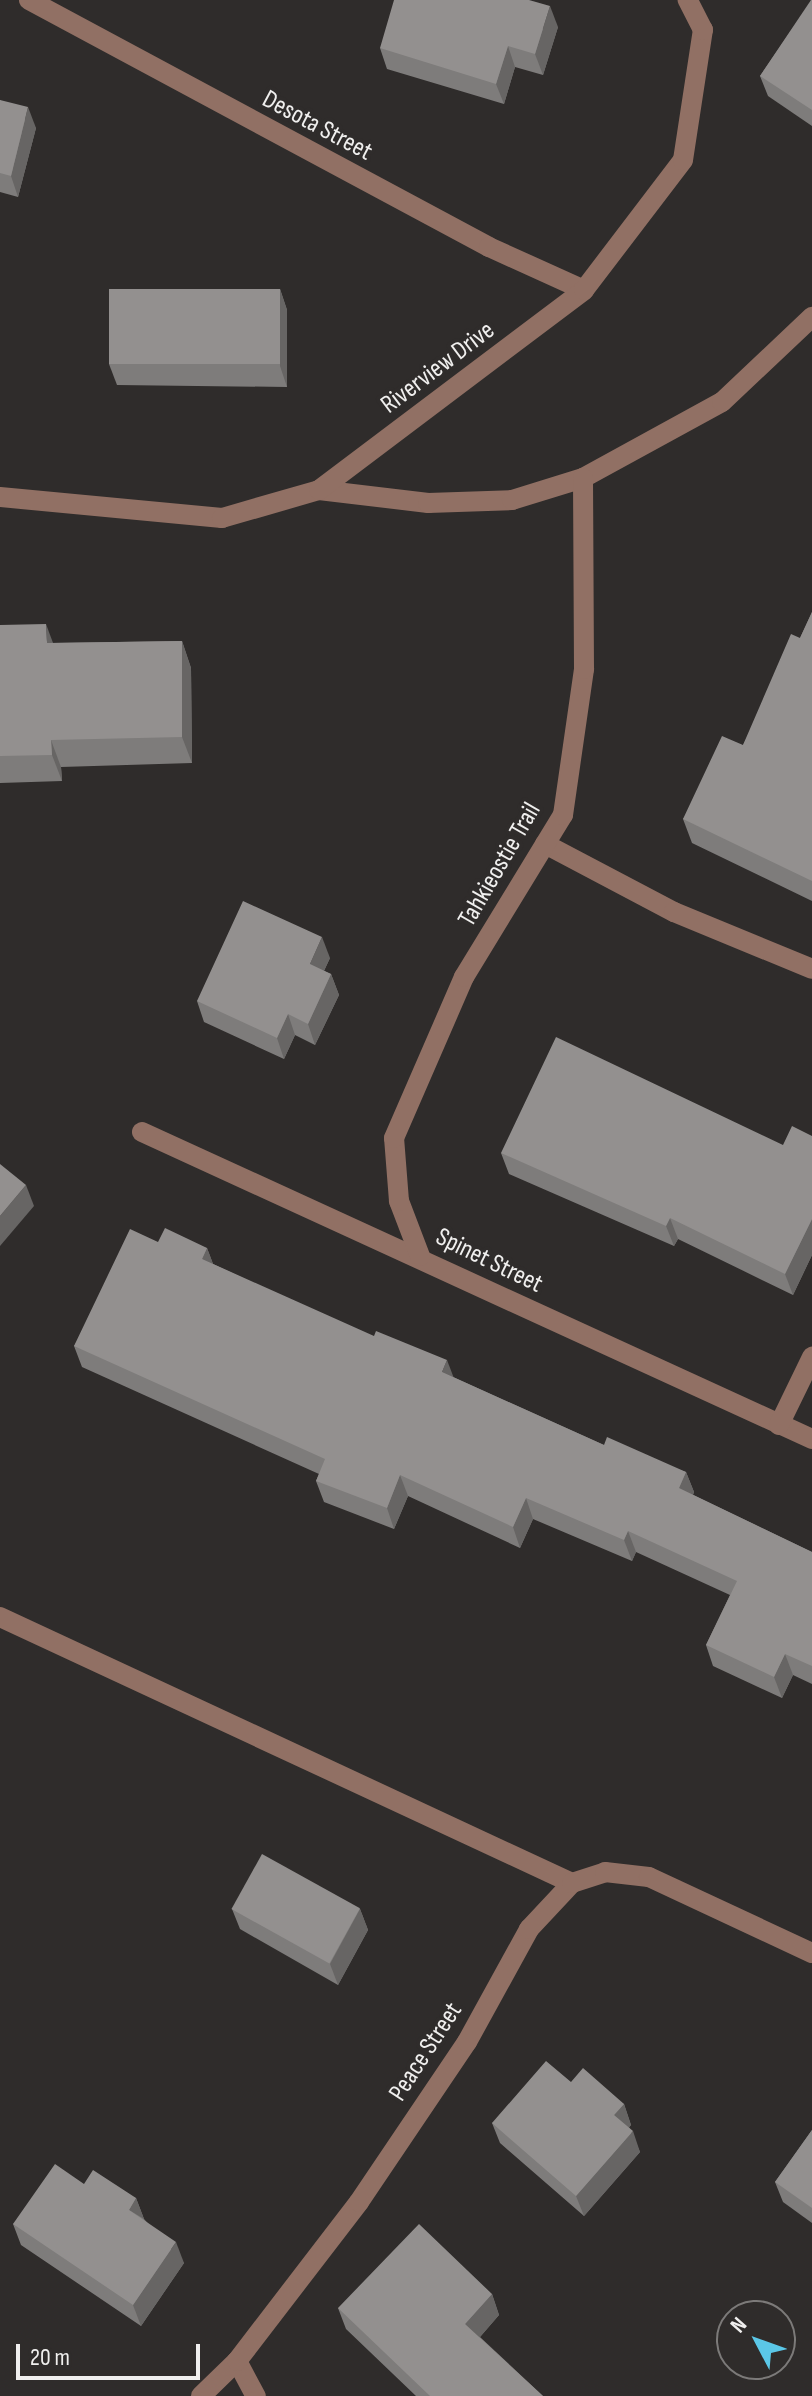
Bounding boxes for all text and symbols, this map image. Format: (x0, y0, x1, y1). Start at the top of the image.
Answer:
street label: Desota Street (257, 84, 377, 168)
street label: Riverview Drive (375, 315, 501, 421)
street label: Tahkieostie Trail (452, 797, 548, 933)
street label: Spinet Street (430, 1222, 548, 1300)
street label: Peace Street (383, 1997, 469, 2107)
north arrow (716, 2300, 796, 2380)
text: N (725, 2312, 753, 2339)
scale bar (20, 2328, 204, 2378)
text: 20 m (30, 2343, 70, 2372)

